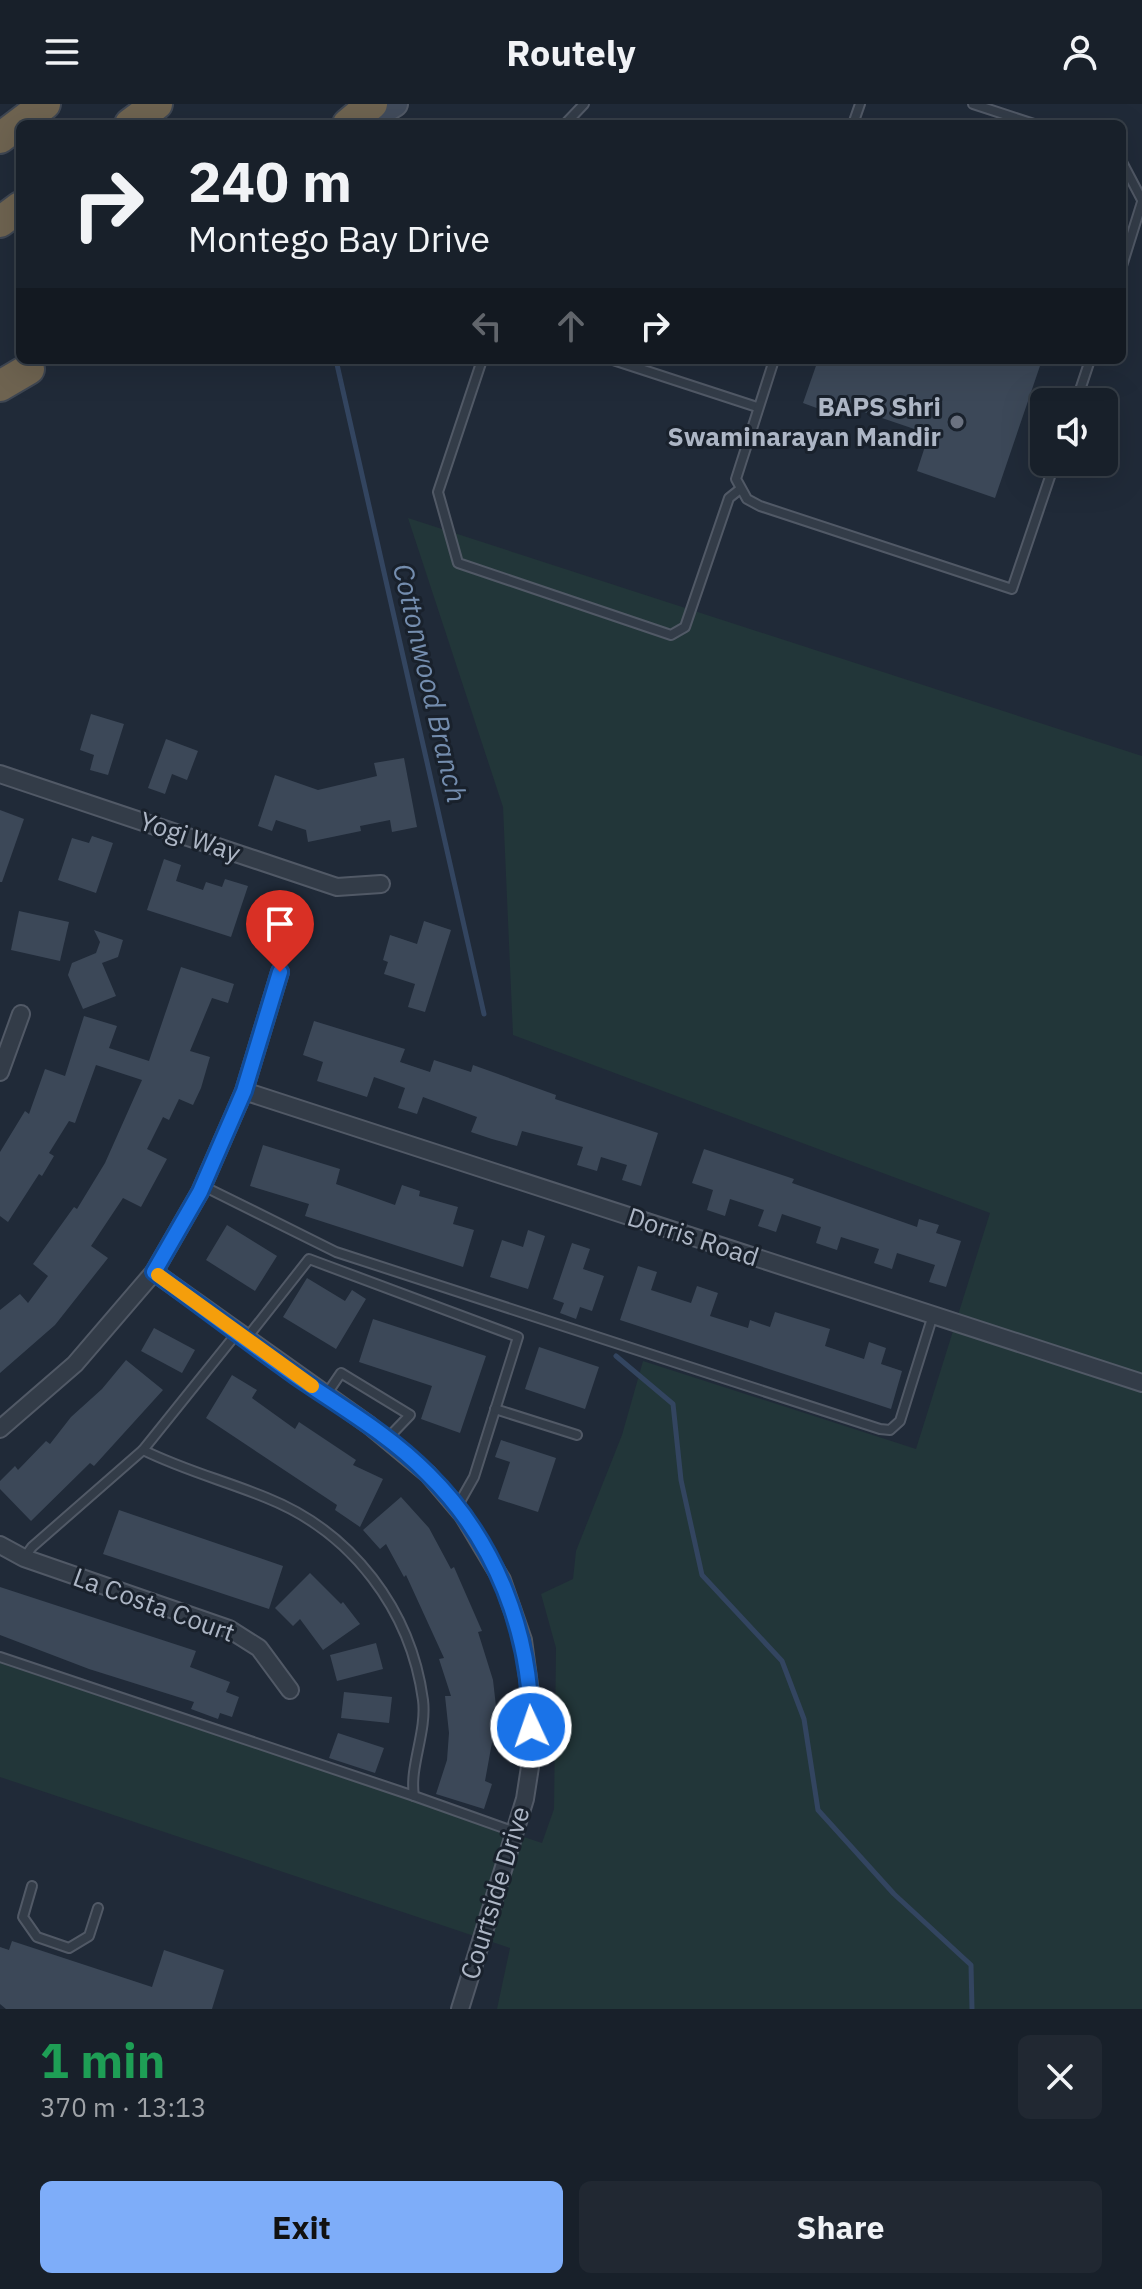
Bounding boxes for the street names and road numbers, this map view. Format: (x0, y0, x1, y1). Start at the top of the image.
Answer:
street label: Yogi Way (135, 803, 245, 869)
street label: Dorris Road (623, 1199, 763, 1273)
street label: La Costa Court (69, 1559, 240, 1649)
street label: Courtside Drive (452, 1802, 537, 1983)

